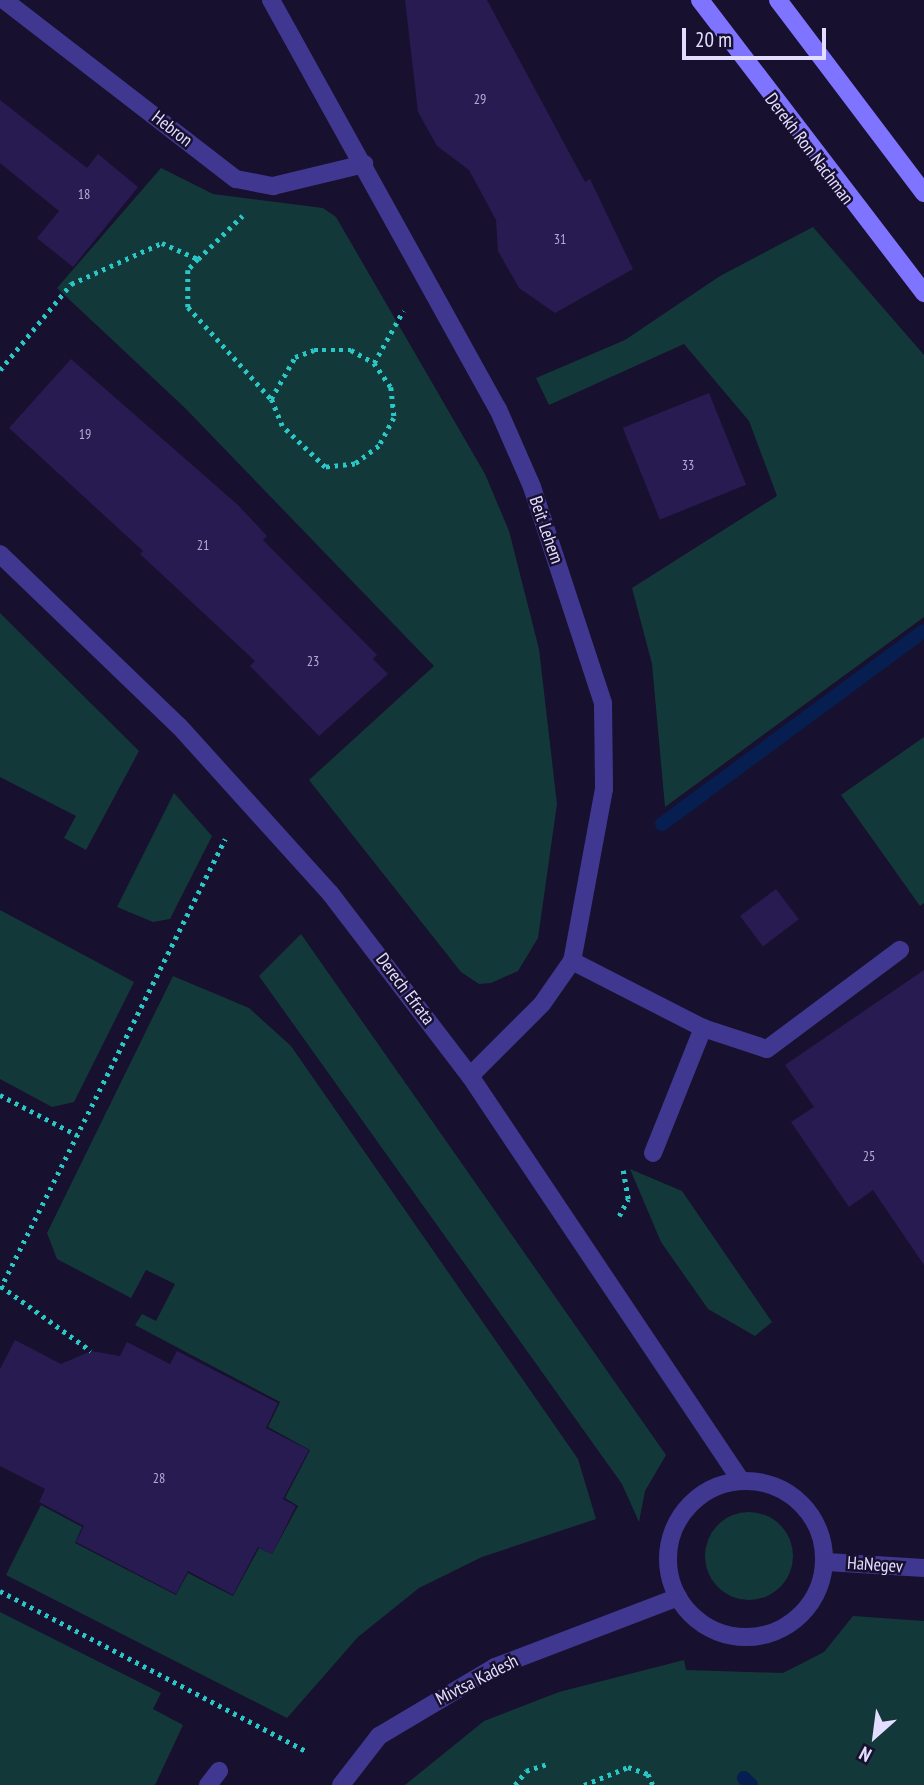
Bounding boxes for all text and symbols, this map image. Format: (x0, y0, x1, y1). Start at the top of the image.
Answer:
scale bar (686, 14, 830, 58)
text: 20 m (695, 26, 732, 53)
street label: Derekh Ron Nachman (760, 89, 858, 209)
house number: 29 (474, 91, 486, 107)
street label: Hebron (147, 106, 197, 152)
house number: 18 (78, 186, 90, 202)
house number: 31 (554, 231, 566, 247)
house number: 19 (79, 426, 91, 442)
house number: 33 (682, 457, 694, 473)
street label: Beit Lehem (524, 494, 568, 566)
house number: 21 (197, 537, 209, 553)
house number: 23 (307, 653, 319, 669)
street label: Derech Efrata (371, 949, 439, 1029)
house number: 25 (863, 1148, 875, 1164)
house number: 28 (153, 1470, 165, 1486)
street label: HaNegev (846, 1552, 904, 1578)
street label: Mivtsa Kadesh (432, 1650, 522, 1710)
north arrow (840, 1701, 910, 1771)
text: N (855, 1742, 875, 1768)

